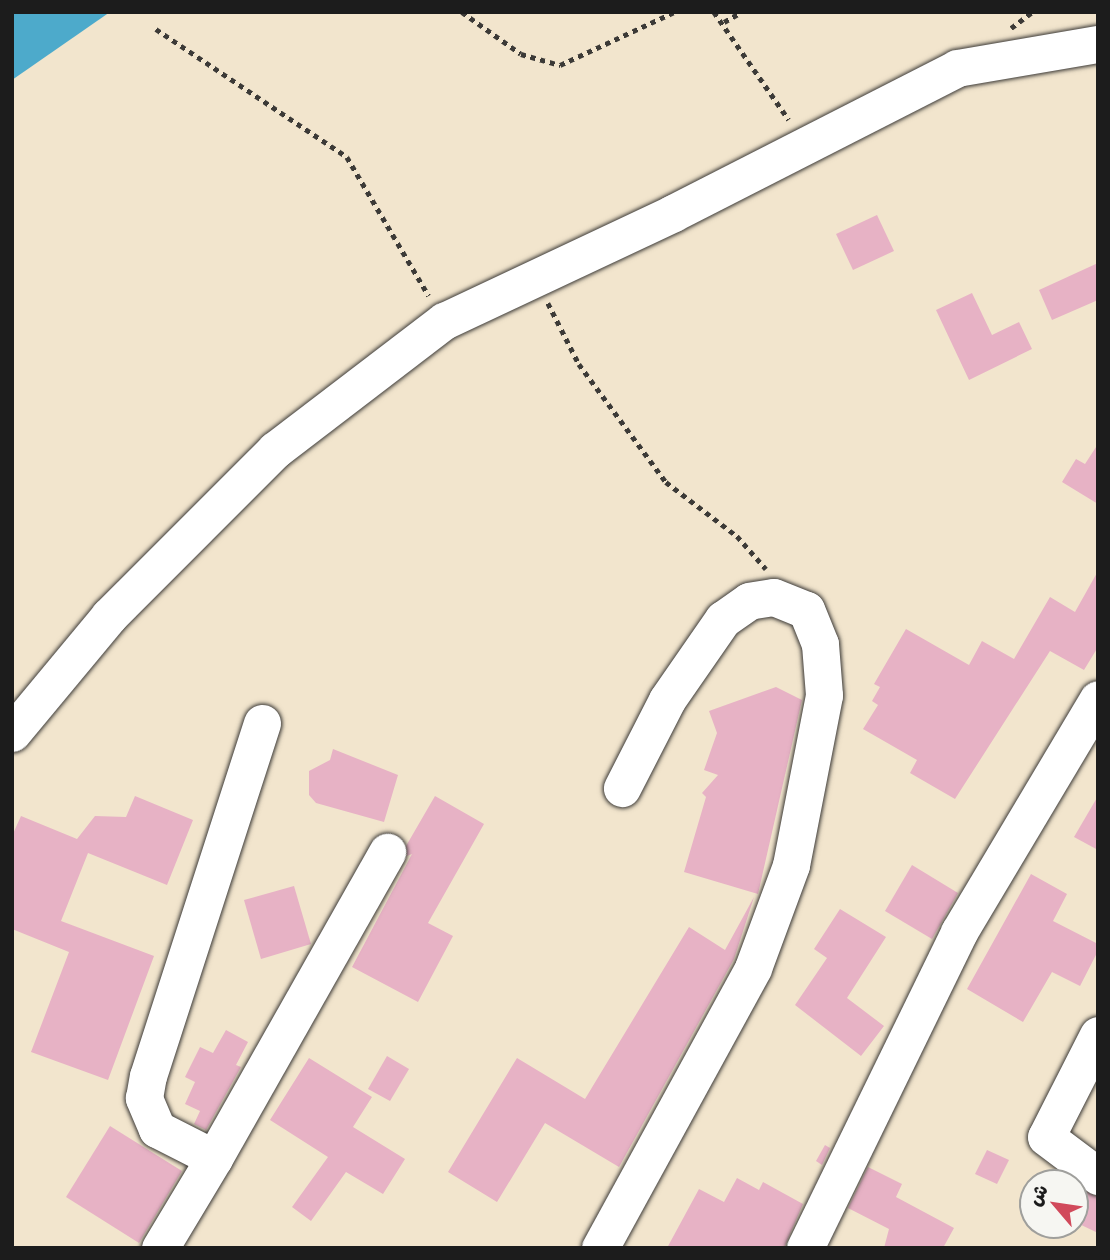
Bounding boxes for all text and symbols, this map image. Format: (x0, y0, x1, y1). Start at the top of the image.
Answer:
north arrow (1019, 1169, 1089, 1239)
text: ش (1021, 1179, 1054, 1210)

